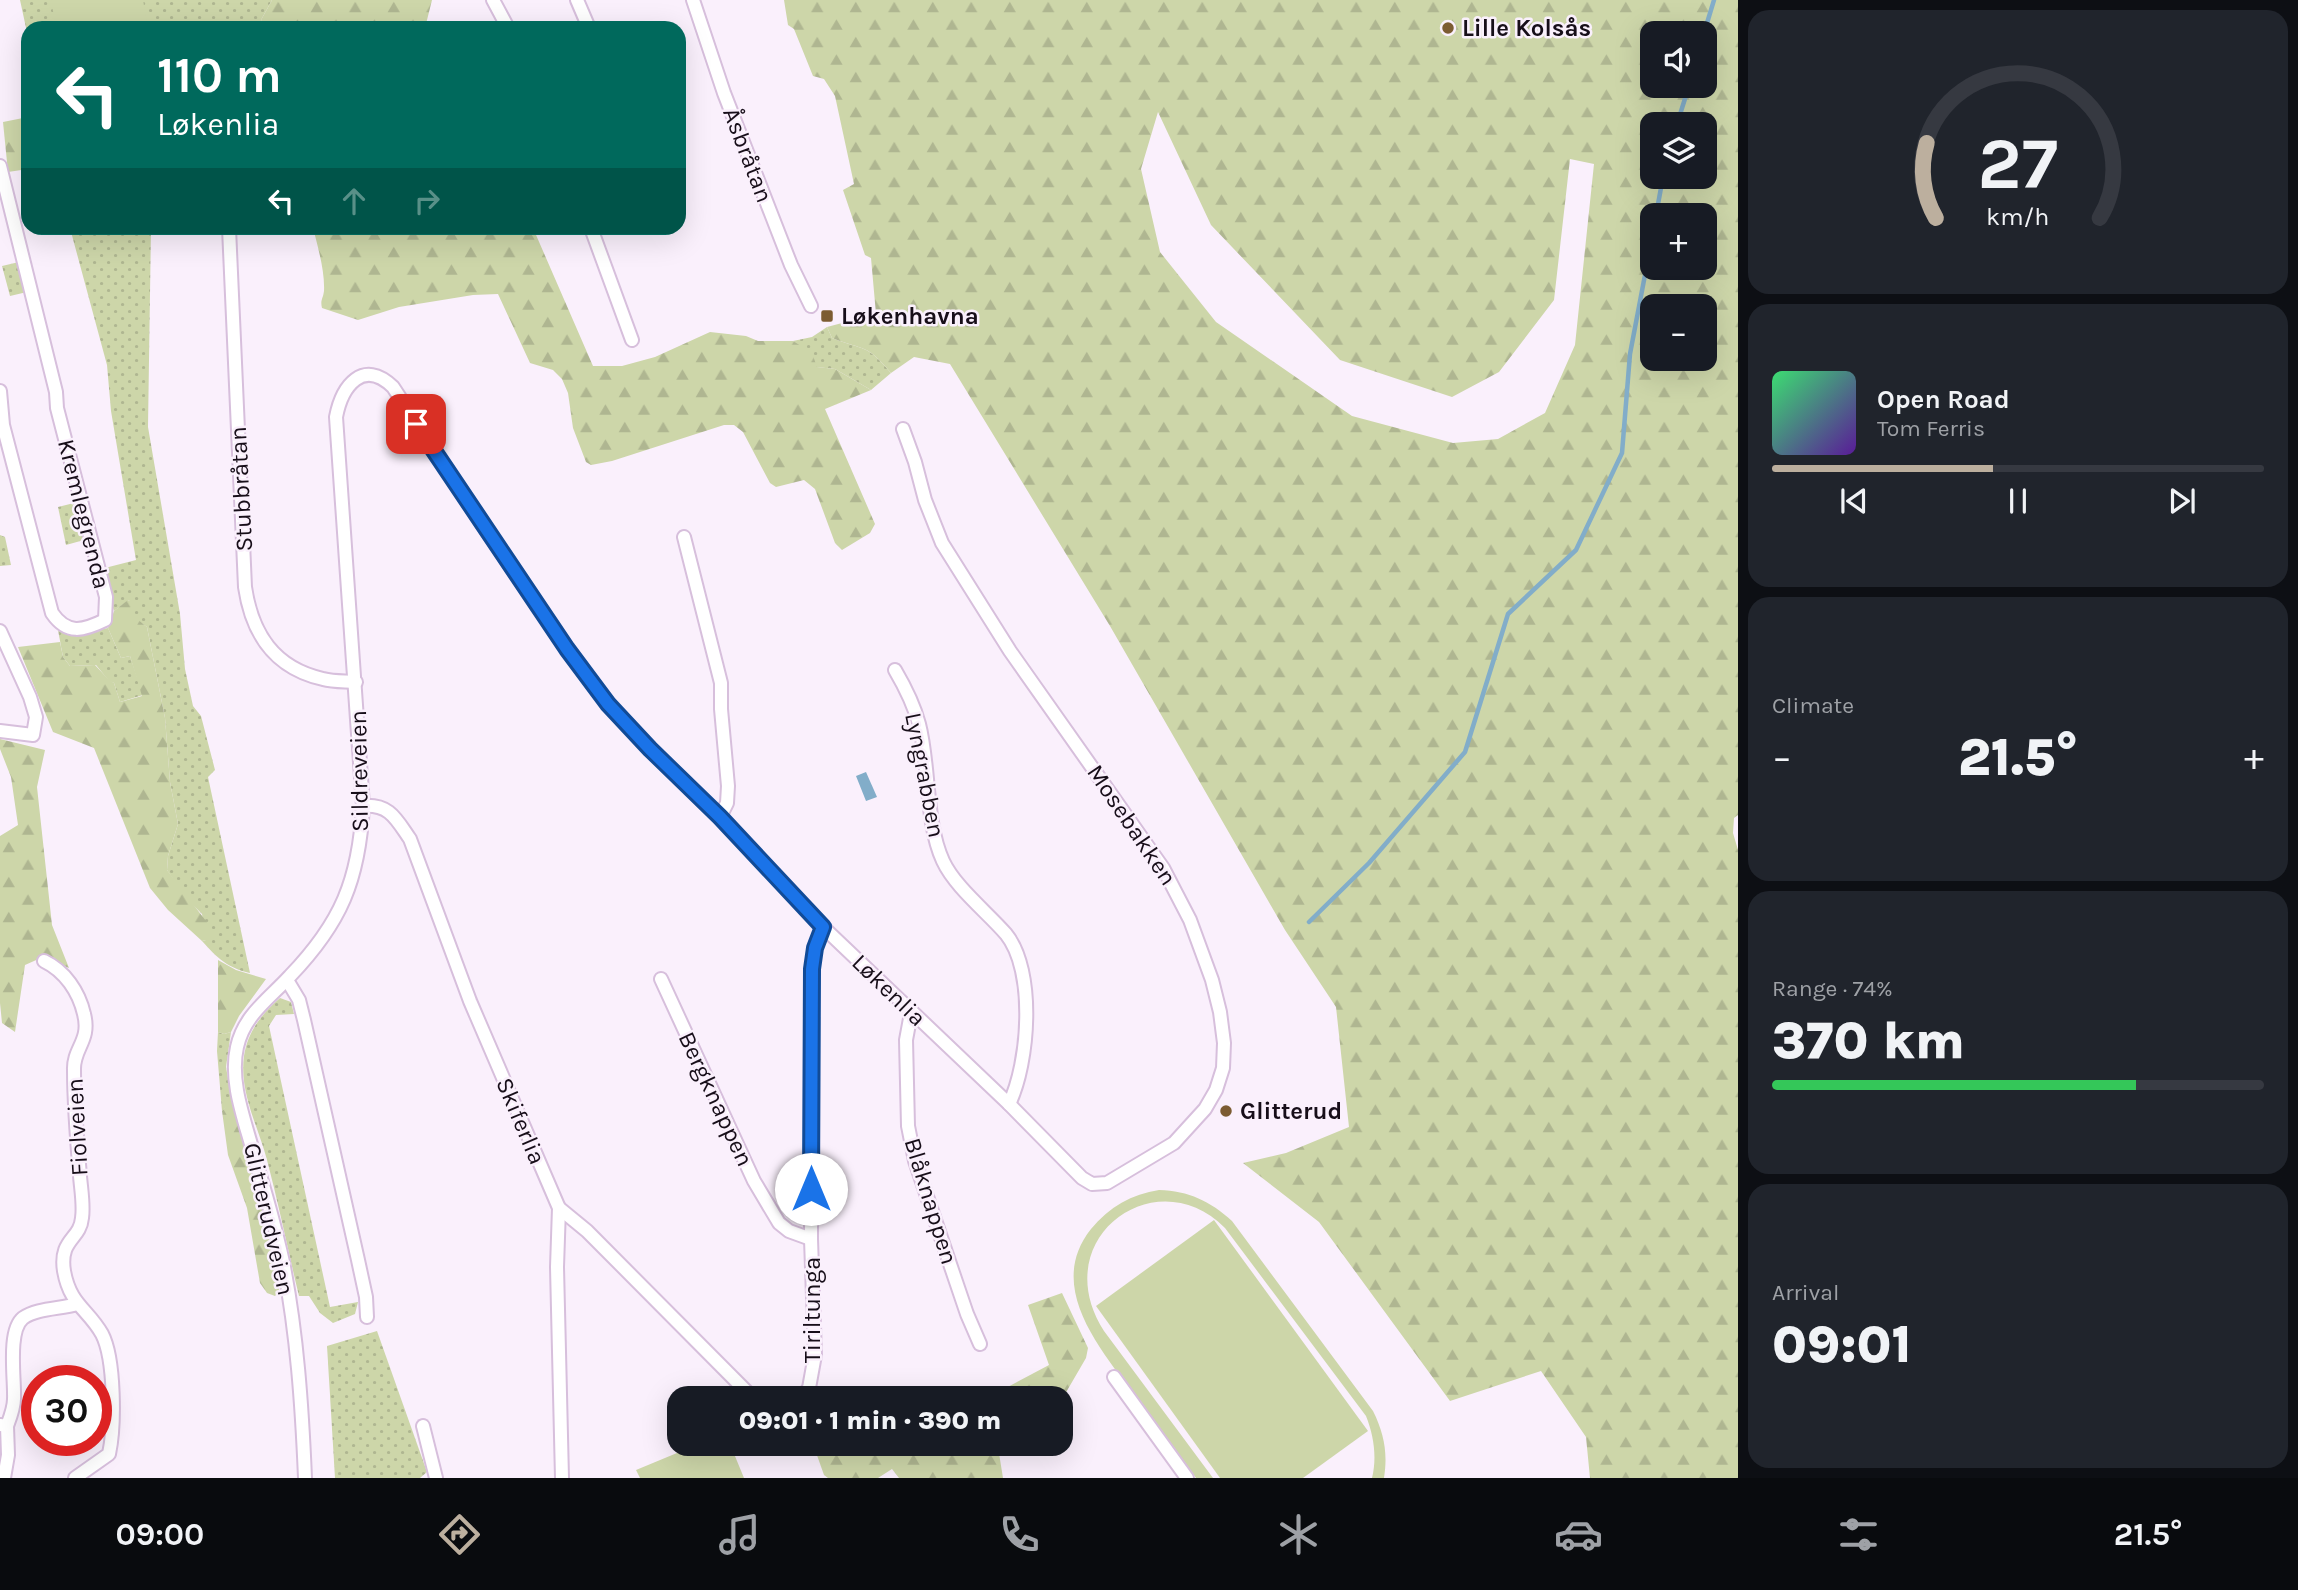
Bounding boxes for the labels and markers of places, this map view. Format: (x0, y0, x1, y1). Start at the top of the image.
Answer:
place label: Lille Kolsås (1462, 14, 1591, 42)
marker: Lille Kolsås (1440, 20, 1456, 36)
place label: Løkenhavna (841, 302, 979, 330)
marker: Løkenhavna (819, 308, 835, 324)
pin (386, 394, 446, 454)
place label: Glitterud (1240, 1097, 1342, 1125)
marker: Glitterud (1218, 1103, 1234, 1119)

